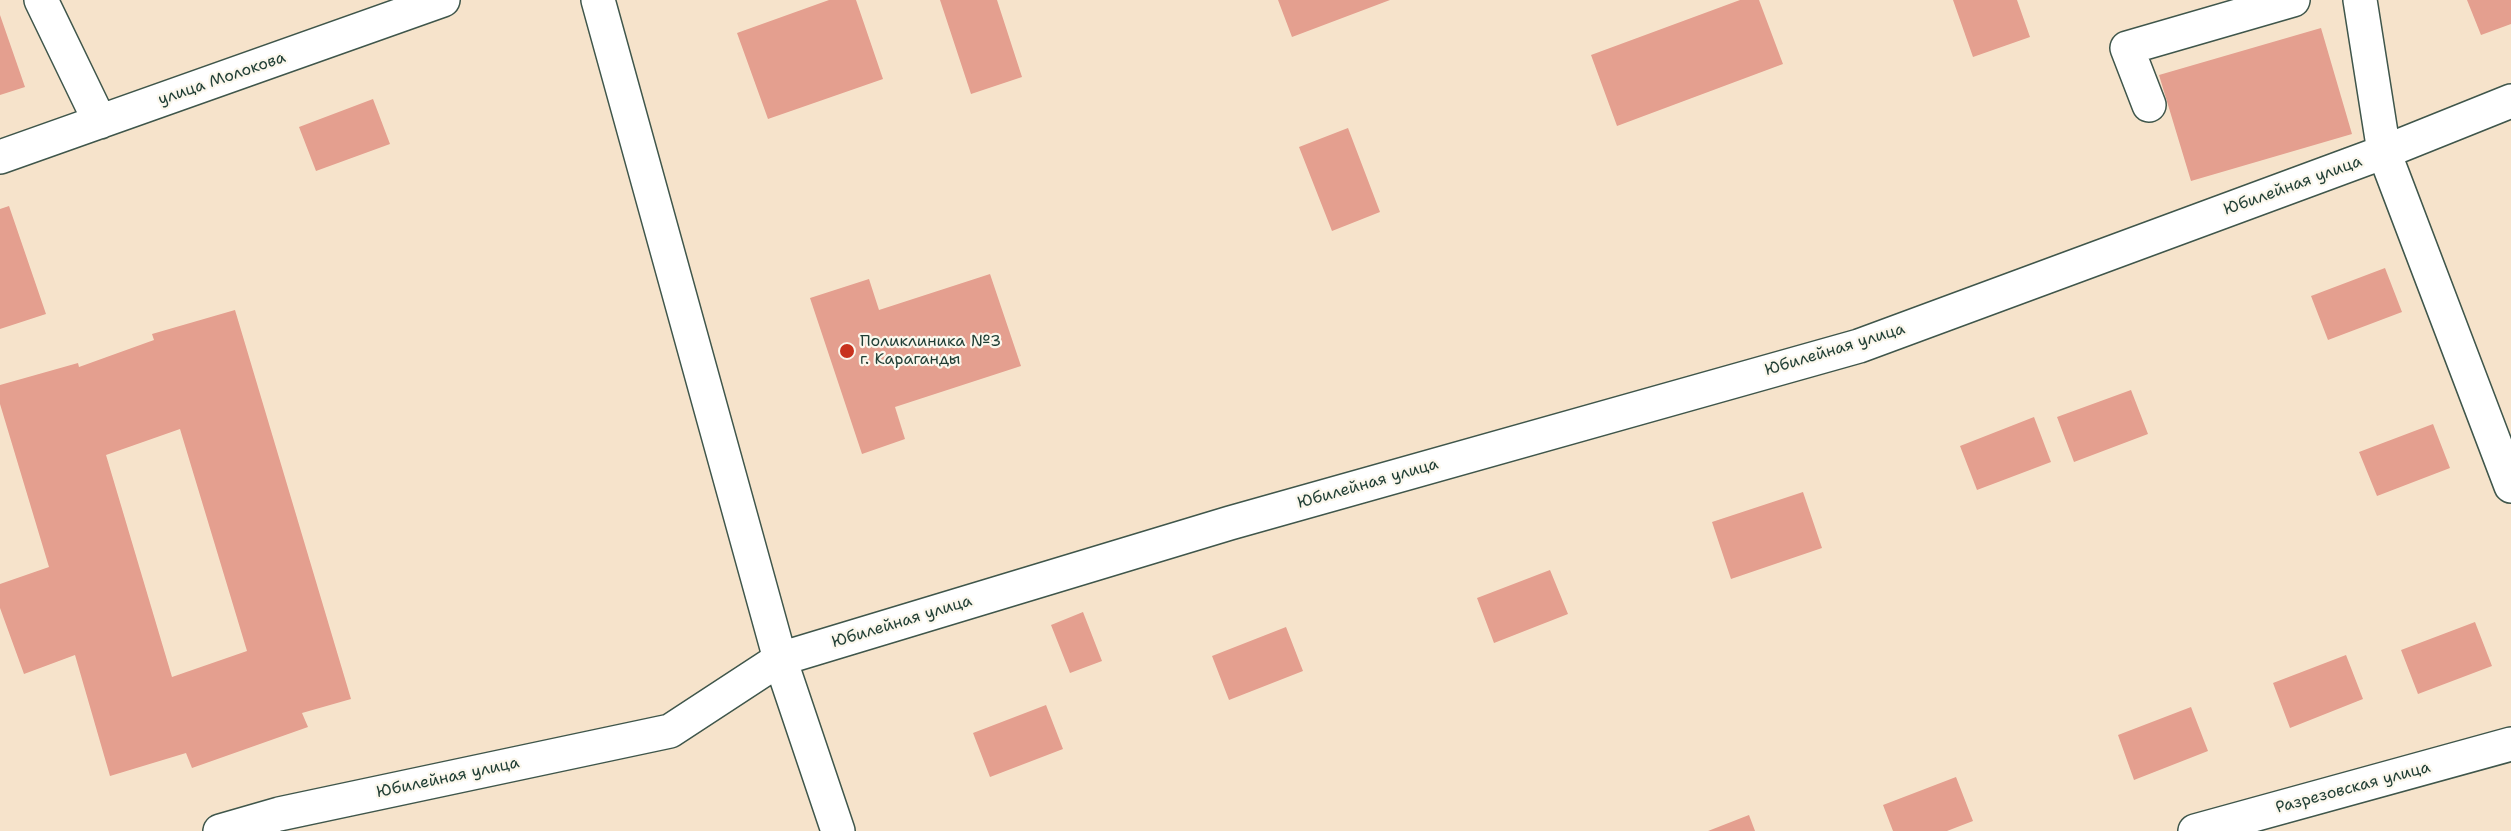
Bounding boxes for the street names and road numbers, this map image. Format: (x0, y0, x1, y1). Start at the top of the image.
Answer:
street label: улица Молокова (156, 48, 288, 110)
street label: Юбилейная улица (2221, 152, 2365, 220)
street label: Юбилейная улица (1763, 320, 1907, 380)
street label: Юбилейная улица (1295, 455, 1441, 513)
street label: Юбилейная улица (830, 592, 974, 652)
street label: Юбилейная улица (375, 753, 521, 803)
street label: Разрезовская улица (2274, 758, 2432, 818)

